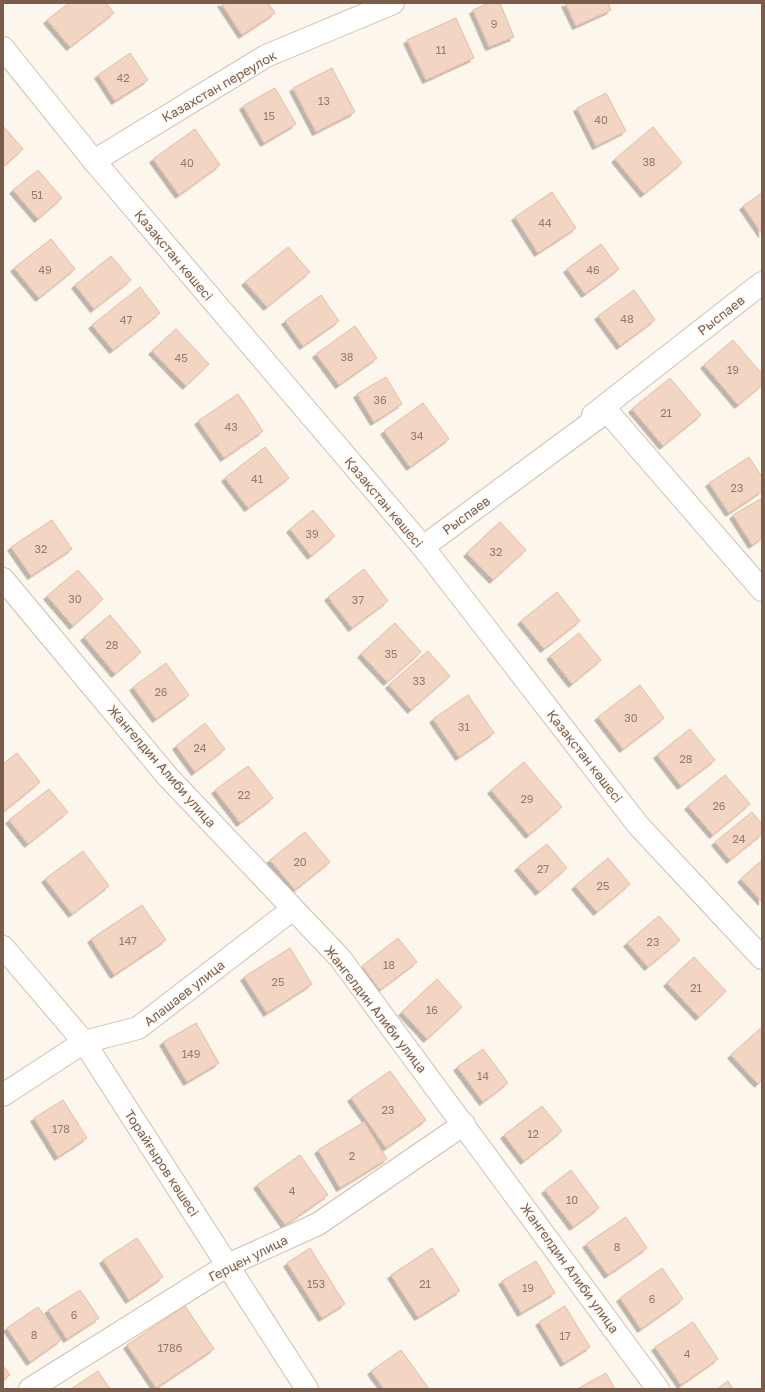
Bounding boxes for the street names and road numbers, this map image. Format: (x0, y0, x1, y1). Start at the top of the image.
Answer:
street label: Казахстан переулок (159, 46, 280, 125)
street label: Қазақстан көшесі (131, 206, 217, 304)
street label: Рыспаев (694, 292, 748, 338)
street label: Қазақстан көшесі (341, 453, 427, 551)
street label: Рыспаев (439, 492, 493, 538)
street label: Жангелдин Алиби улица (104, 702, 220, 830)
street label: Қазақстан көшесі (544, 706, 626, 806)
street label: Жангелдин Алиби улица (321, 942, 431, 1076)
street label: Алашаев улица (140, 957, 228, 1029)
street label: Торайғыров көшесі (122, 1107, 202, 1219)
street label: Жангелдин Алиби улица (517, 1200, 623, 1336)
street label: Герцен улица (206, 1231, 290, 1285)

